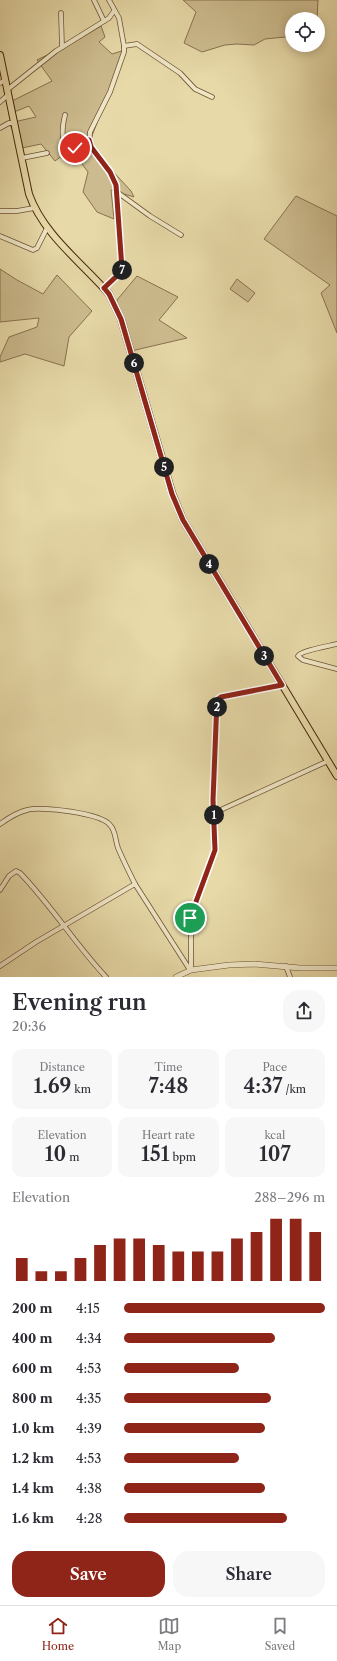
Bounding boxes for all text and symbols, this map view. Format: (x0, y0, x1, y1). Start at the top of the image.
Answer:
map controls (285, 12, 325, 52)
button: locate (285, 12, 325, 52)
pin (58, 131, 92, 165)
icon: check (64, 137, 86, 159)
pin: 7 (112, 260, 132, 280)
text: 7 (119, 263, 125, 277)
pin: 6 (124, 353, 144, 373)
text: 6 (131, 356, 137, 370)
pin: 5 (154, 457, 174, 477)
text: 5 (161, 460, 167, 474)
pin: 4 (199, 554, 219, 574)
text: 4 (206, 557, 212, 571)
pin: 3 (254, 646, 274, 666)
text: 3 (261, 649, 267, 663)
pin: 2 (207, 697, 227, 717)
text: 2 (214, 700, 220, 714)
pin: 1 (204, 805, 224, 825)
text: 1 (212, 808, 216, 822)
pin (173, 901, 207, 935)
icon: arrive (179, 907, 201, 929)
text: Evening run (12, 989, 147, 1016)
button: share (283, 990, 325, 1032)
text: 20:36 (12, 1018, 46, 1034)
text: Distance (39, 1060, 85, 1074)
text: Time (155, 1060, 182, 1074)
text: Pace (262, 1060, 287, 1074)
text: 1.69 (33, 1074, 71, 1098)
text: 7:48 (149, 1074, 188, 1098)
text: 4:37 (244, 1074, 283, 1098)
text: km (71, 1082, 91, 1096)
text: /km (283, 1082, 306, 1096)
text: Elevation (38, 1128, 87, 1142)
text: Heart rate (142, 1128, 195, 1142)
text: kcal (264, 1128, 285, 1142)
text: 10 (45, 1142, 66, 1166)
text: 151 (141, 1142, 169, 1166)
text: 107 (259, 1142, 291, 1166)
text: m (66, 1150, 79, 1164)
text: bpm (169, 1150, 196, 1164)
text: Elevation (12, 1189, 70, 1205)
text: 288–296 m (254, 1189, 325, 1205)
text: 200 m (12, 1300, 52, 1316)
text: 4:15 (76, 1300, 100, 1316)
text: 400 m (12, 1330, 52, 1346)
text: 4:34 (76, 1330, 102, 1346)
text: 600 m (12, 1360, 53, 1376)
text: 4:53 (76, 1360, 101, 1376)
text: 800 m (12, 1390, 53, 1406)
text: 4:35 (76, 1390, 101, 1406)
text: 1.0 km (12, 1420, 54, 1436)
text: 4:39 (76, 1420, 102, 1436)
text: 1.2 km (12, 1450, 54, 1466)
text: 4:53 (76, 1450, 101, 1466)
text: 1.4 km (12, 1480, 54, 1496)
text: 4:38 (76, 1480, 102, 1496)
text: 1.6 km (12, 1510, 54, 1526)
text: 4:28 (76, 1510, 102, 1526)
button: Save (12, 1551, 165, 1597)
button: Share (173, 1551, 325, 1597)
tab: Home (42, 1615, 74, 1653)
tab: Map (158, 1615, 181, 1653)
tab: Saved (265, 1615, 295, 1653)

